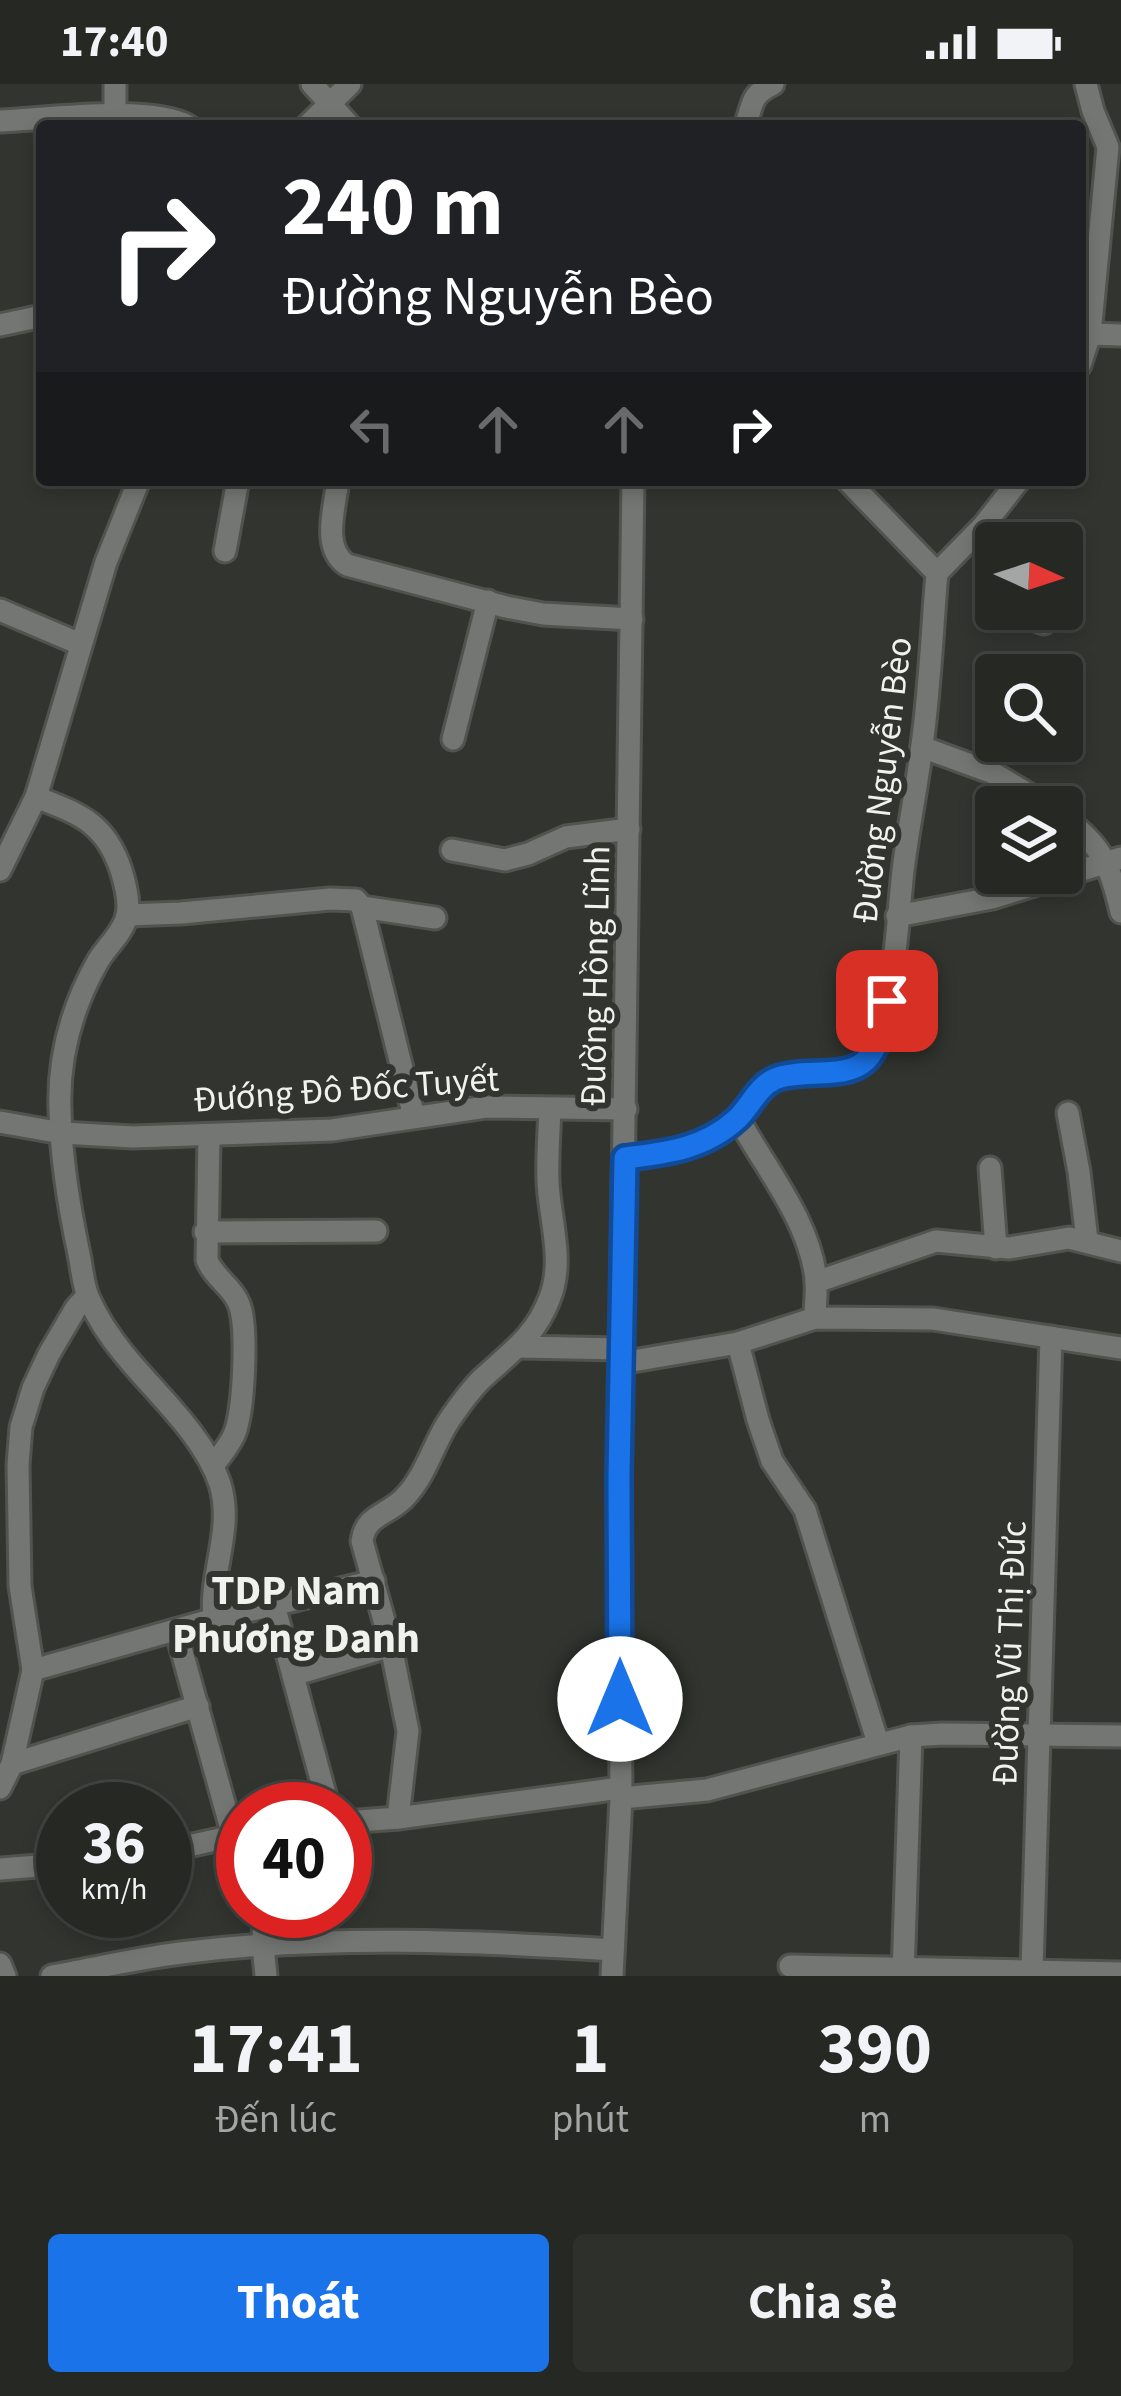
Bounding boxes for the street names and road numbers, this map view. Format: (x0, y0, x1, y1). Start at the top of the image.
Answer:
street label: Đường Nguyễn Bèo (840, 634, 925, 926)
street label: Đường Hồng Lĩnh (568, 845, 623, 1107)
street label: Đướng Đô Đốc Tuyết (192, 1053, 501, 1126)
street label: Đường Vũ Thị Đức (979, 1520, 1040, 1786)

